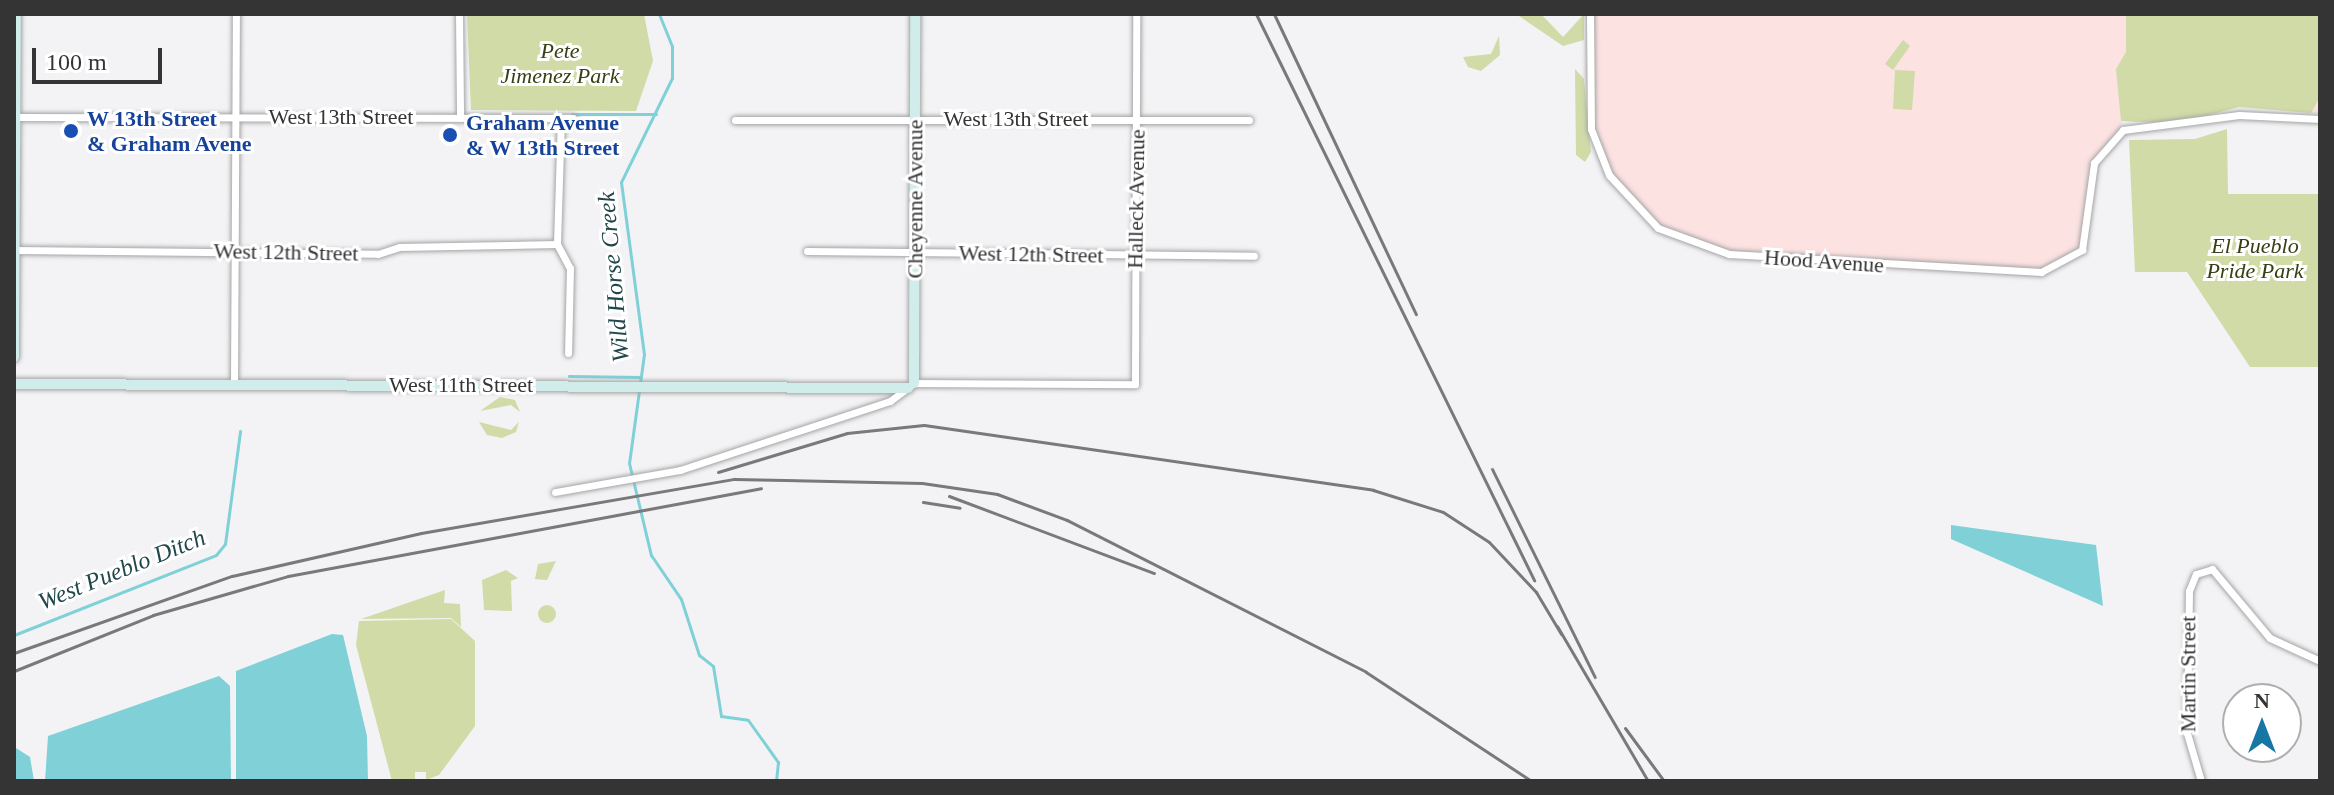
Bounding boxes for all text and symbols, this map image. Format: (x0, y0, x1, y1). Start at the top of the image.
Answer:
scale bar (36, 32, 166, 82)
park label: Pete Jimenez Park (500, 37, 620, 88)
text: 100 m (46, 49, 107, 75)
street label: West 13th Street (269, 104, 413, 130)
place label: W 13th Street & Graham Avene (87, 105, 253, 156)
street label: West 13th Street (944, 106, 1088, 132)
place label: Graham Avenue & W 13th Street (466, 109, 620, 160)
street label: Cheyenne Avenue (902, 119, 928, 279)
marker: W 13th Street & Graham Avene (62, 122, 80, 140)
marker: Graham Avenue & W 13th Street (441, 126, 459, 144)
street label: Halleck Avenue (1122, 128, 1150, 270)
water label: Wild Horse Creek (592, 191, 636, 363)
park label: El Pueblo Pride Park (2206, 232, 2304, 284)
street label: West 12th Street (213, 238, 359, 266)
street label: West 12th Street (958, 240, 1104, 268)
street label: Hood Avenue (1763, 244, 1885, 278)
street label: West 11th Street (389, 372, 533, 398)
water label: West Pueblo Ditch (34, 523, 210, 617)
street label: Martin Street (2175, 616, 2201, 732)
north arrow (2222, 683, 2302, 763)
text: N (2254, 688, 2270, 713)

